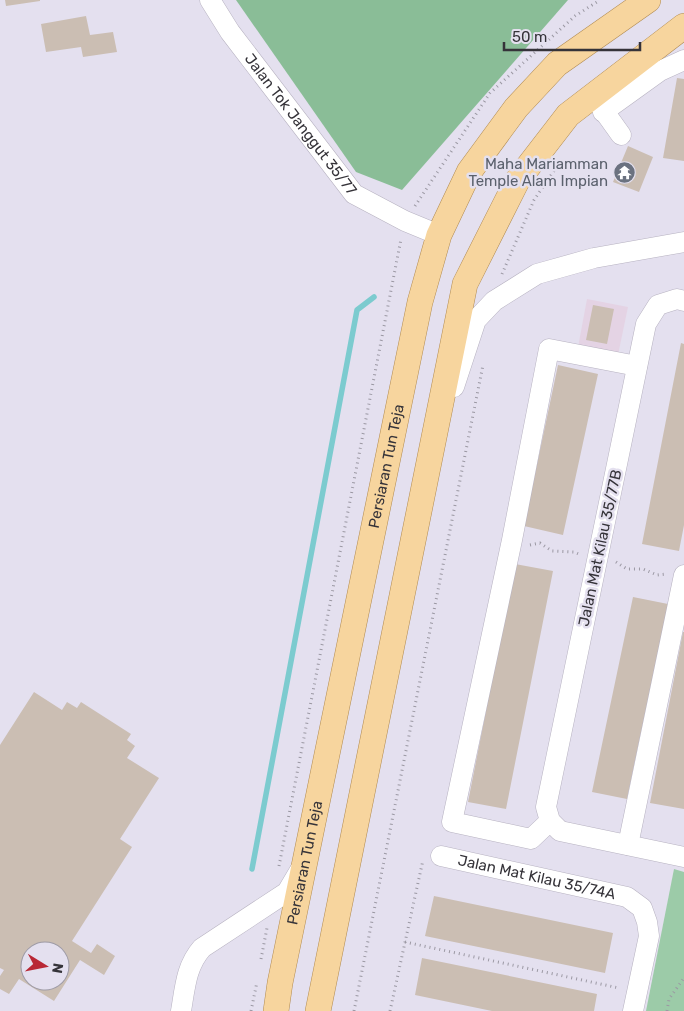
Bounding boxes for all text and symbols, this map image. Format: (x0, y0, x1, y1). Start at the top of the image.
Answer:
scale bar (504, 20, 640, 52)
text: 50 m (512, 28, 547, 46)
street label: Jalan Tok Janggut 35/77 (241, 50, 361, 199)
place label: Maha Mariamman Temple Alam Impian (468, 155, 608, 190)
temple icon: Maha Mariamman Temple Alam Impian (612, 161, 636, 185)
street label: Persiaran Tun Teja (365, 402, 408, 530)
street label: Jalan Mat Kilau 35/77B (575, 468, 625, 628)
street label: Persiaran Tun Teja (283, 799, 326, 926)
street label: Jalan Mat Kilau 35/74A (456, 851, 617, 903)
north arrow (20, 941, 70, 991)
text: N (48, 962, 67, 975)

